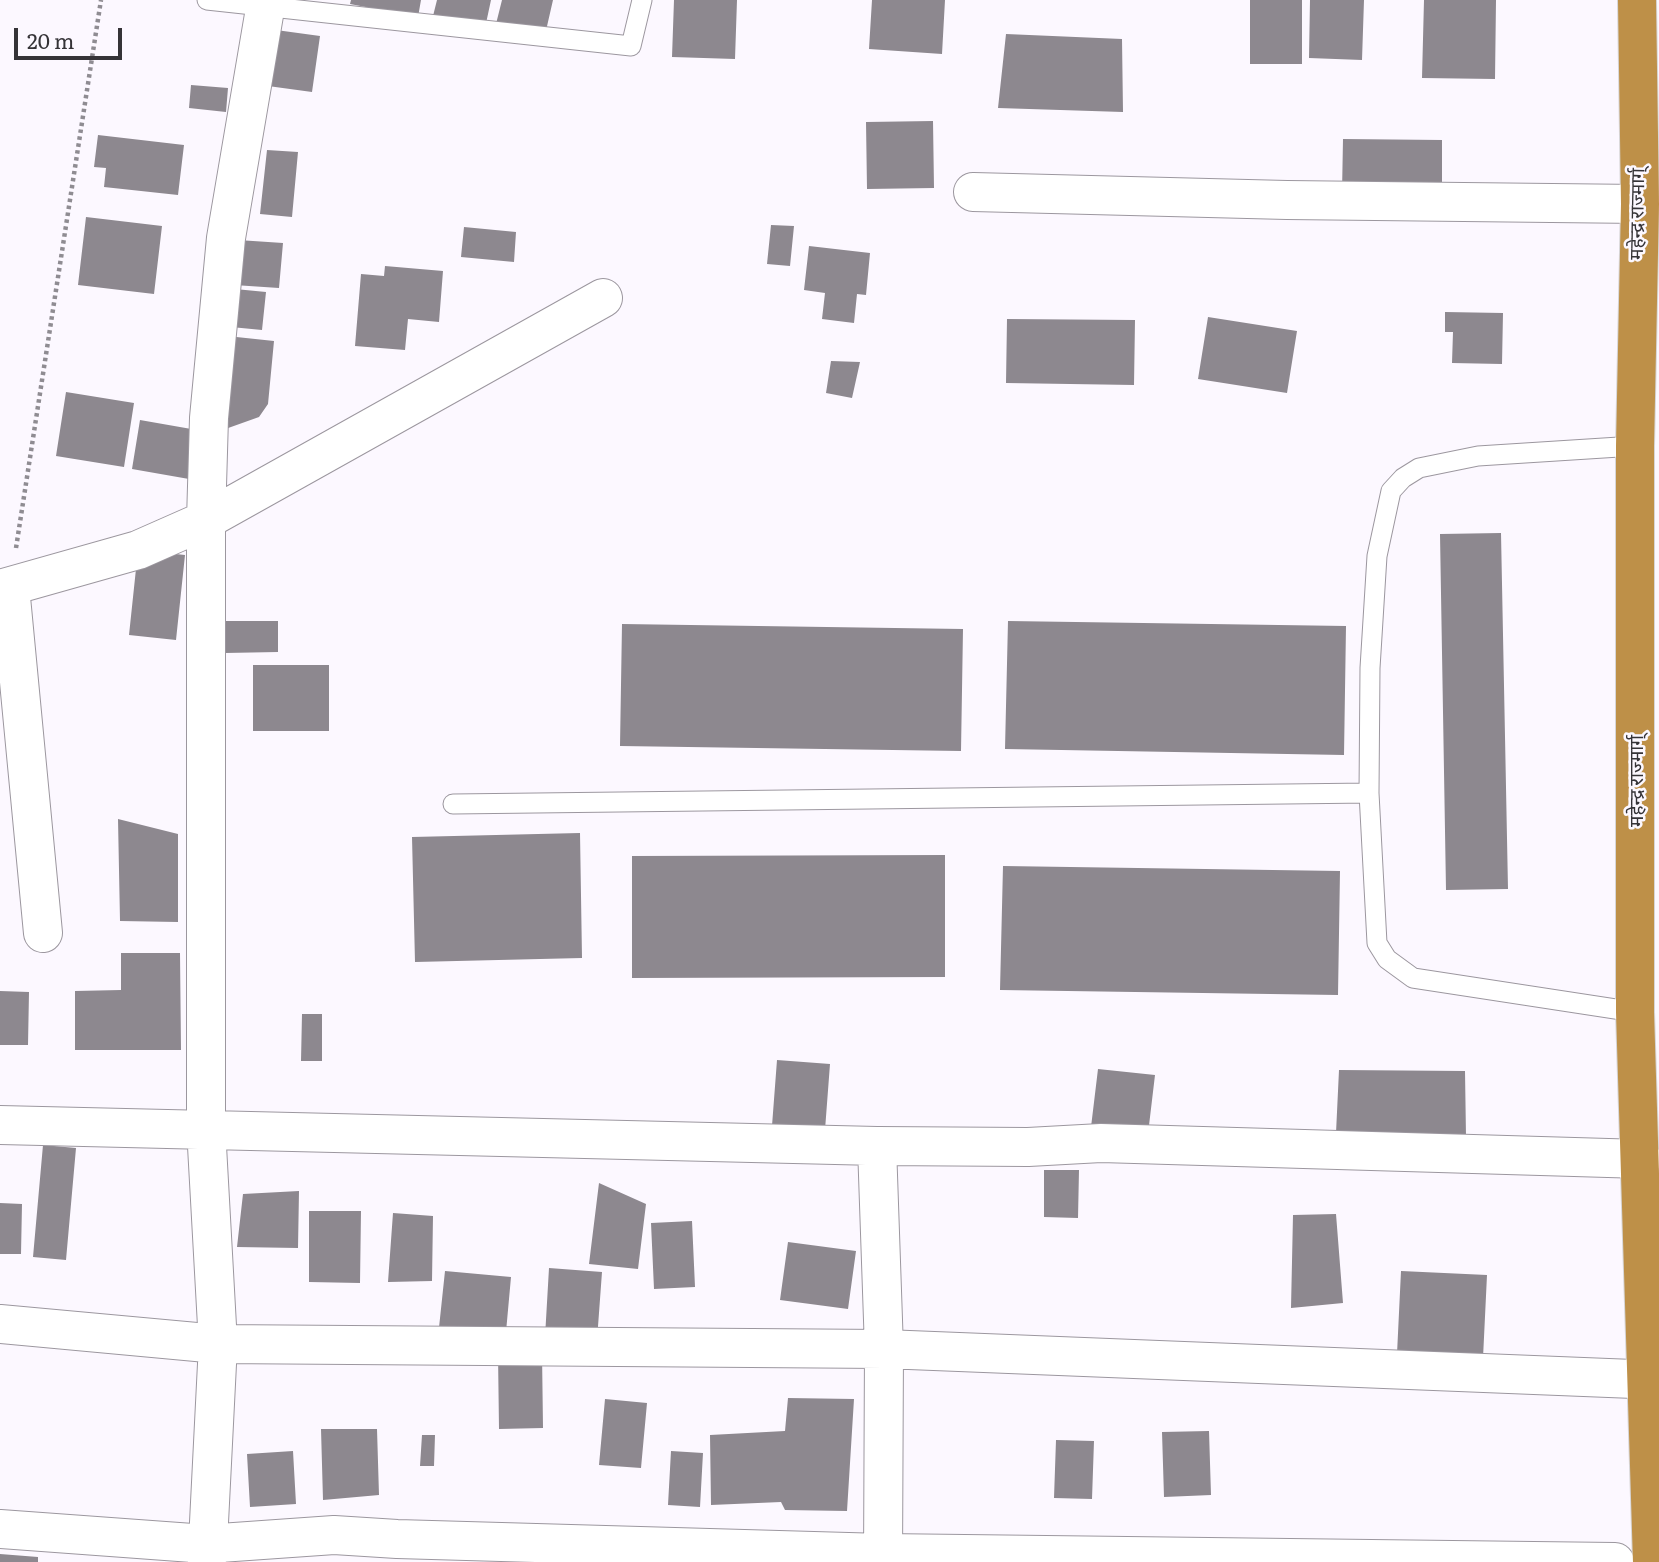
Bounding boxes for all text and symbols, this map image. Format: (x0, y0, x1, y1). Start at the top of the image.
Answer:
scale bar (18, 14, 126, 58)
text: 20 m (27, 24, 74, 55)
street label: महेन्द्र राज्मार्ग् (1626, 168, 1650, 260)
street label: महेन्द्र राज्मार्ग् (1626, 735, 1648, 827)

